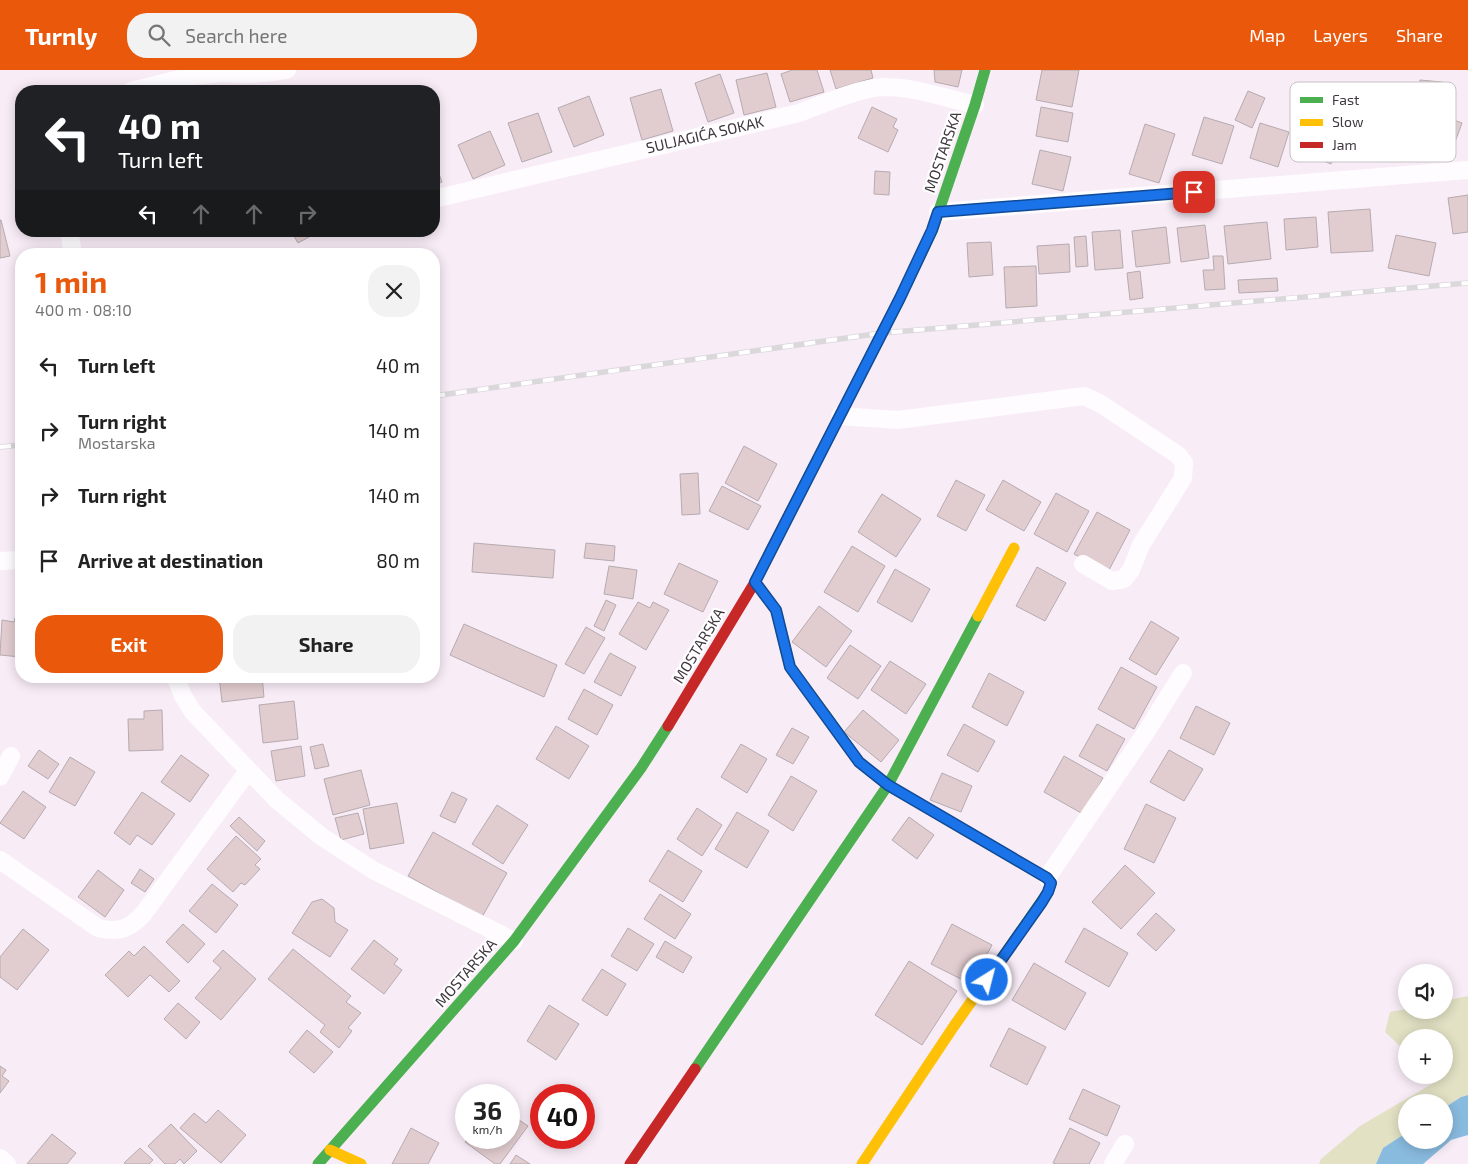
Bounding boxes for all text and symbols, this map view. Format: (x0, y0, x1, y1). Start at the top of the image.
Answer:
search box (127, 13, 477, 58)
text: Turnly (25, 21, 97, 50)
icon: search (145, 21, 173, 49)
text: Search here (185, 24, 287, 47)
text: Map (1249, 24, 1285, 46)
text: Layers (1313, 24, 1368, 46)
text: Share (1396, 24, 1443, 46)
legend (1290, 82, 1456, 162)
text: Fast (1332, 91, 1359, 108)
text: 40 m (118, 104, 201, 146)
icon: left (35, 105, 100, 170)
street label: MOSTARSKA (920, 108, 965, 195)
street label: SULJAGIĆA SOKAK (644, 112, 765, 156)
text: Slow (1332, 113, 1364, 130)
text: Jam (1332, 136, 1357, 153)
text: Turn left (118, 146, 203, 172)
pin (1173, 171, 1215, 213)
icon: arrive (1180, 178, 1208, 206)
icon: left (134, 200, 162, 228)
icon: ahead (187, 200, 215, 228)
icon: ahead (240, 200, 268, 228)
icon: right (293, 200, 321, 228)
text: 1 min (35, 263, 107, 299)
button: close (368, 265, 420, 317)
text: 400 m · 08:10 (35, 300, 132, 319)
icon: left (35, 352, 63, 380)
text: Turn left (78, 354, 155, 377)
text: 40 m (376, 354, 420, 377)
text: Turn right (78, 410, 166, 433)
icon: right (35, 417, 63, 445)
text: 140 m (368, 419, 420, 442)
text: Mostarska (78, 433, 156, 452)
icon: right (35, 482, 63, 510)
text: Turn right (78, 484, 166, 507)
text: 140 m (368, 484, 420, 507)
icon: arrive (35, 547, 63, 575)
text: Arrive at destination (78, 549, 263, 572)
text: 80 m (376, 549, 420, 572)
street label: MOSTARSKA (669, 604, 728, 686)
button: Exit (35, 615, 223, 673)
button: Share (233, 615, 420, 673)
street label: MOSTARSKA (431, 934, 500, 1010)
position arrow (960, 953, 1012, 1005)
map controls (1398, 964, 1453, 1149)
button: sound (1398, 964, 1453, 1019)
button: + (1398, 1029, 1453, 1084)
speed limit sign: 40 (530, 1084, 595, 1149)
button: − (1398, 1094, 1453, 1149)
text: 36 (473, 1095, 502, 1125)
text: km/h (473, 1122, 502, 1136)

